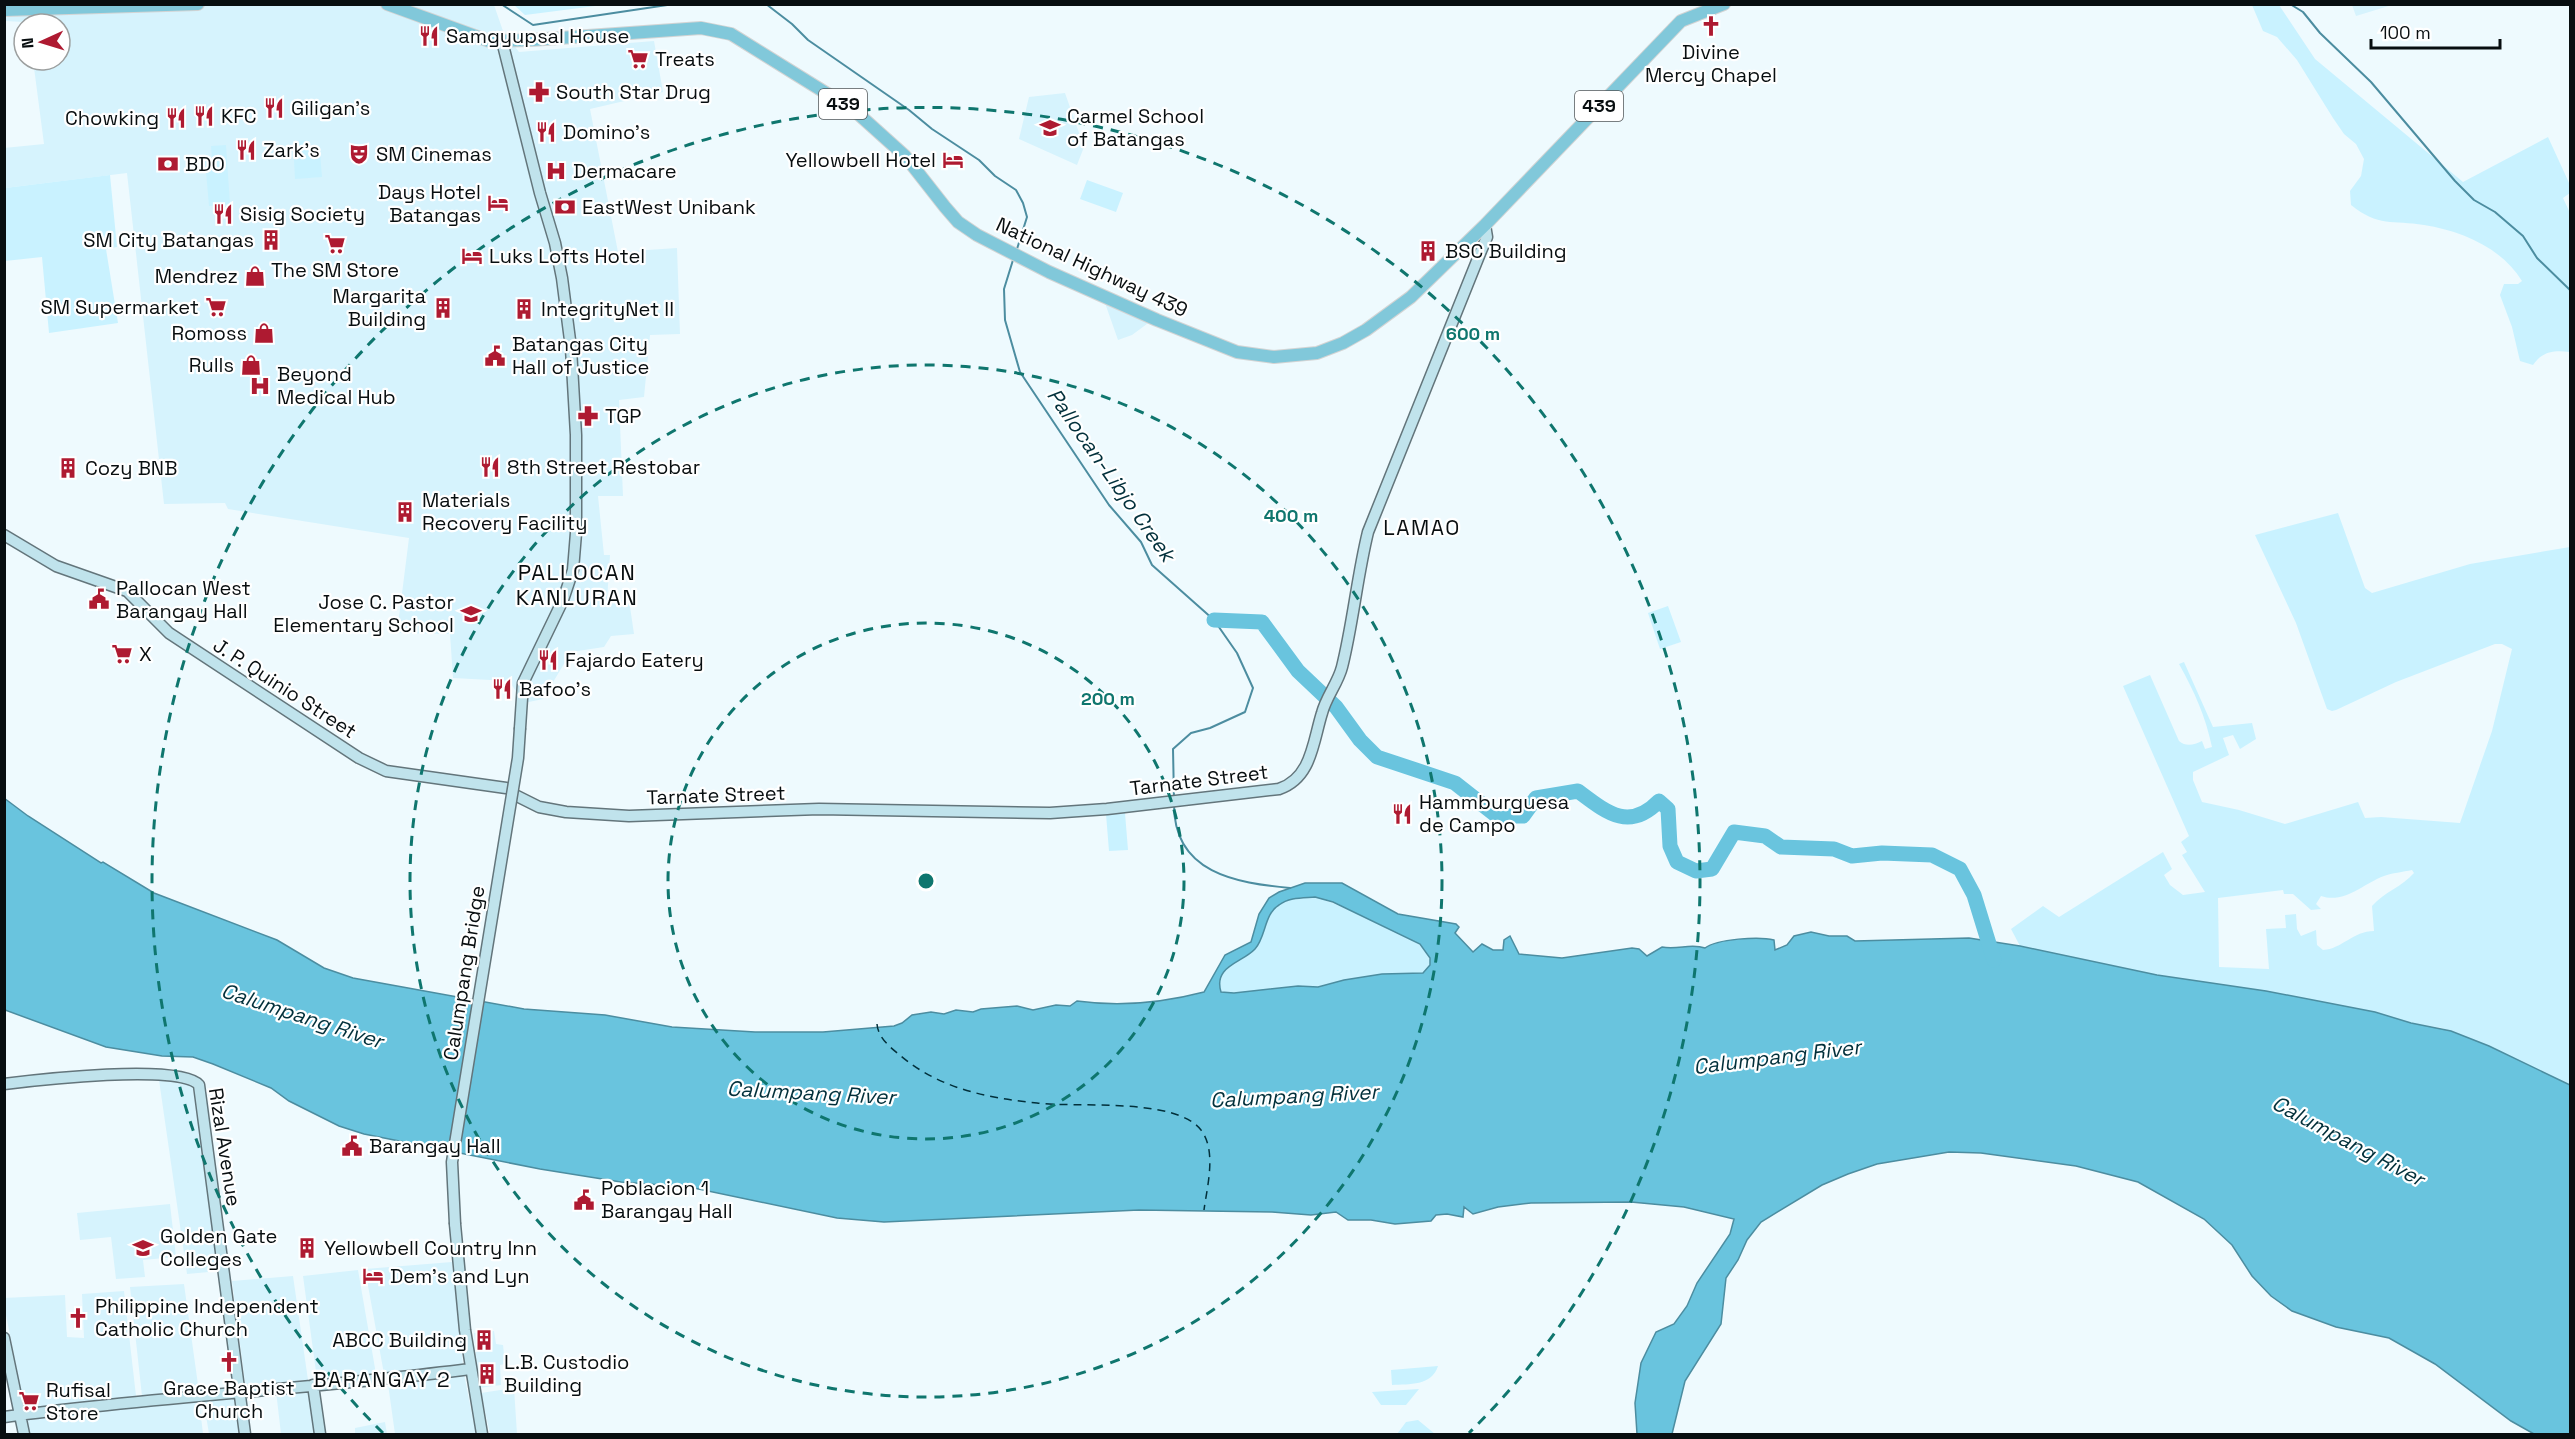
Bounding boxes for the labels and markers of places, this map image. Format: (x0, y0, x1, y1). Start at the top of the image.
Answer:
church icon: Divine Mercy Chapel (1699, 14, 1723, 38)
place label: Samgyupsal House (446, 23, 629, 49)
restaurant icon: Samgyupsal House (417, 24, 441, 48)
place label: Divine Mercy Chapel (1645, 39, 1777, 88)
place label: Treats (655, 46, 715, 72)
supermarket icon: Treats (626, 47, 650, 71)
place label: South Star Drug (556, 79, 711, 105)
pharmacy icon: South Star Drug (527, 80, 551, 104)
place label: Giligan's (291, 95, 370, 121)
restaurant icon: Giligan's (262, 96, 286, 120)
place label: KFC (221, 103, 257, 129)
place label: Carmel School of Batangas (1067, 103, 1204, 152)
restaurant icon: KFC (192, 104, 216, 128)
place label: Chowking (65, 105, 159, 131)
restaurant icon: Chowking (164, 106, 188, 130)
school or university icon: Carmel School of Batangas (1038, 116, 1062, 140)
place label: Domino's (563, 119, 650, 145)
restaurant icon: Domino's (534, 120, 558, 144)
place label: Zark's (263, 137, 320, 163)
restaurant icon: Zark's (234, 138, 258, 162)
place label: SM Cinemas (376, 141, 492, 167)
theatre icon: SM Cinemas (347, 142, 371, 166)
place label: Yellowbell Hotel (785, 147, 936, 173)
hotel icon: Yellowbell Hotel (941, 148, 965, 172)
place label: BDO (185, 151, 225, 177)
bank icon: BDO (156, 152, 180, 176)
place label: Dermacare (573, 158, 677, 184)
hospital icon: Dermacare (544, 159, 568, 183)
place label: Days Hotel Batangas (378, 179, 481, 228)
hotel icon: Days Hotel Batangas (486, 191, 510, 215)
place label: EastWest Unibank (582, 194, 756, 220)
bank icon: EastWest Unibank (553, 195, 577, 219)
place label: Sisig Society (240, 201, 365, 227)
restaurant icon: Sisig Society (211, 202, 235, 226)
place label: SM City Batangas (83, 227, 254, 253)
building icon: SM City Batangas (259, 228, 283, 252)
supermarket icon: The SM Store (323, 232, 347, 256)
place label: BSC Building (1445, 238, 1567, 264)
building icon: BSC Building (1416, 239, 1440, 263)
place label: Luks Lofts Hotel (489, 243, 645, 269)
hotel icon: Luks Lofts Hotel (460, 244, 484, 268)
place label: The SM Store (271, 257, 399, 283)
place label: Mendrez (155, 263, 238, 289)
shop icon: Mendrez (243, 264, 267, 288)
place label: Margarita Building (333, 283, 426, 332)
place label: SM Supermarket (40, 294, 199, 320)
supermarket icon: SM Supermarket (204, 295, 228, 319)
building icon: Margarita Building (431, 296, 455, 320)
place label: IntegrityNet II (541, 296, 674, 322)
building icon: IntegrityNet II (512, 297, 536, 321)
place label: Romoss (171, 320, 247, 346)
shop icon: Romoss (252, 321, 276, 345)
place label: Batangas City Hall of Justice (512, 331, 649, 380)
public building icon: Batangas City Hall of Justice (483, 344, 507, 368)
place label: Rulls (189, 352, 234, 378)
shop icon: Rulls (239, 353, 263, 377)
place label: Beyond Medical Hub (277, 361, 396, 410)
hospital icon: Beyond Medical Hub (248, 374, 272, 398)
place label: TGP (605, 403, 641, 429)
pharmacy icon: TGP (576, 404, 600, 428)
place label: 8th Street Restobar (507, 454, 700, 480)
place label: Cozy BNB (85, 455, 177, 481)
restaurant icon: 8th Street Restobar (478, 455, 502, 479)
building icon: Cozy BNB (56, 456, 80, 480)
place label: Materials Recovery Facility (422, 487, 588, 536)
building icon: Materials Recovery Facility (393, 500, 417, 524)
place label: Pallocan West Barangay Hall (116, 575, 251, 624)
public building icon: Pallocan West Barangay Hall (87, 587, 111, 611)
place label: Jose C. Pastor Elementary School (273, 589, 454, 638)
school or university icon: Jose C. Pastor Elementary School (459, 602, 483, 626)
place label: X (139, 641, 152, 667)
supermarket icon: X (110, 642, 134, 666)
place label: Fajardo Eatery (565, 647, 704, 673)
restaurant icon: Fajardo Eatery (536, 648, 560, 672)
place label: Bafoo's (519, 676, 591, 702)
restaurant icon: Bafoo's (490, 677, 514, 701)
place label: Hammburguesa de Campo (1419, 789, 1569, 838)
restaurant icon: Hammburguesa de Campo (1390, 802, 1414, 826)
centre of rings (916, 871, 936, 891)
place label: Barangay Hall (369, 1133, 501, 1159)
public building icon: Barangay Hall (340, 1134, 364, 1158)
place label: Poblacion 1 Barangay Hall (601, 1175, 733, 1224)
public building icon: Poblacion 1 Barangay Hall (572, 1188, 596, 1212)
place label: Golden Gate Colleges (160, 1223, 277, 1272)
place label: Yellowbell Country Inn (324, 1235, 537, 1261)
school or university icon: Golden Gate Colleges (131, 1236, 155, 1260)
building icon: Yellowbell Country Inn (295, 1236, 319, 1260)
place label: Dem's and Lyn (390, 1263, 529, 1289)
hotel icon: Dem's and Lyn (361, 1264, 385, 1288)
place label: Philippine Independent Catholic Church (95, 1293, 319, 1342)
church icon: Philippine Independent Catholic Church (66, 1306, 90, 1330)
place label: ABCC Building (332, 1327, 467, 1353)
building icon: ABCC Building (472, 1328, 496, 1352)
place label: L.B. Custodio Building (504, 1349, 629, 1398)
church icon: Grace Baptist Church (217, 1350, 241, 1374)
building icon: L.B. Custodio Building (475, 1362, 499, 1386)
place label: Grace Baptist Church (163, 1375, 295, 1424)
place label: Rufisal Store (46, 1377, 111, 1426)
supermarket icon: Rufisal Store (17, 1389, 41, 1413)

